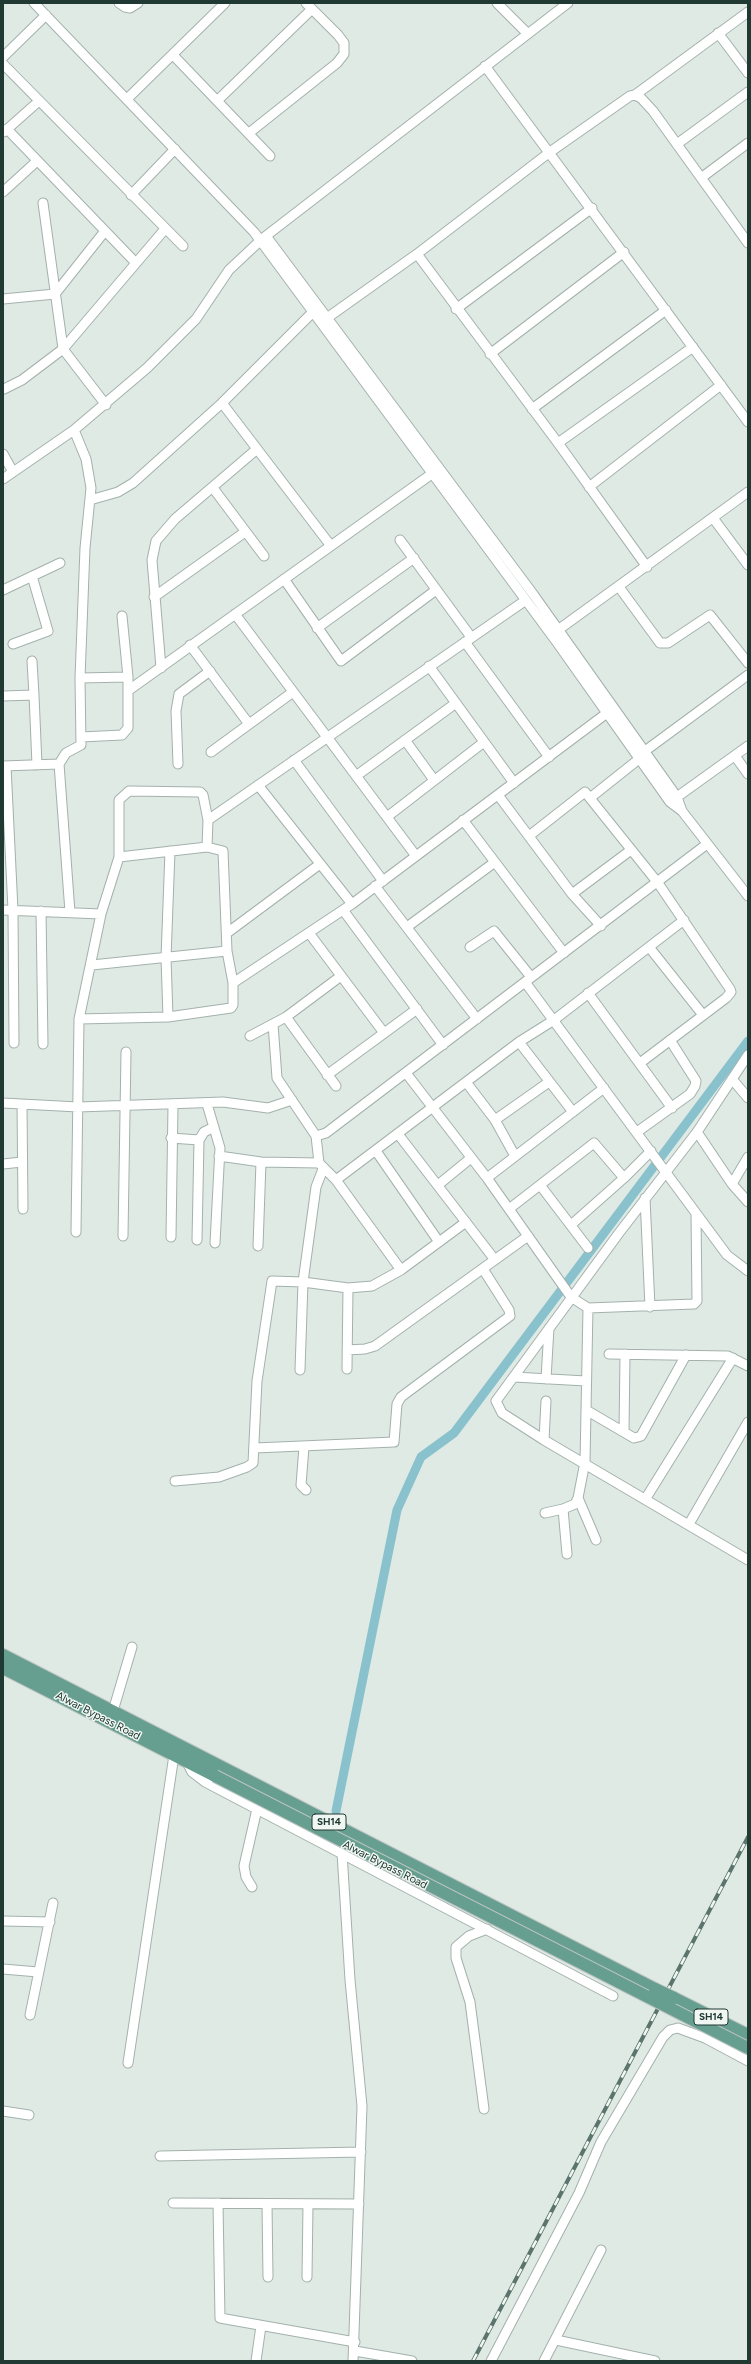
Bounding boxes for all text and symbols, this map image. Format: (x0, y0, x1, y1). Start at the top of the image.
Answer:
street label: Alwar Bypass Road (53, 1689, 143, 1743)
road number: SH14 (312, 1814, 346, 1830)
street label: Alwar Bypass Road (340, 1838, 430, 1892)
road number: SH14 (694, 2009, 728, 2025)

